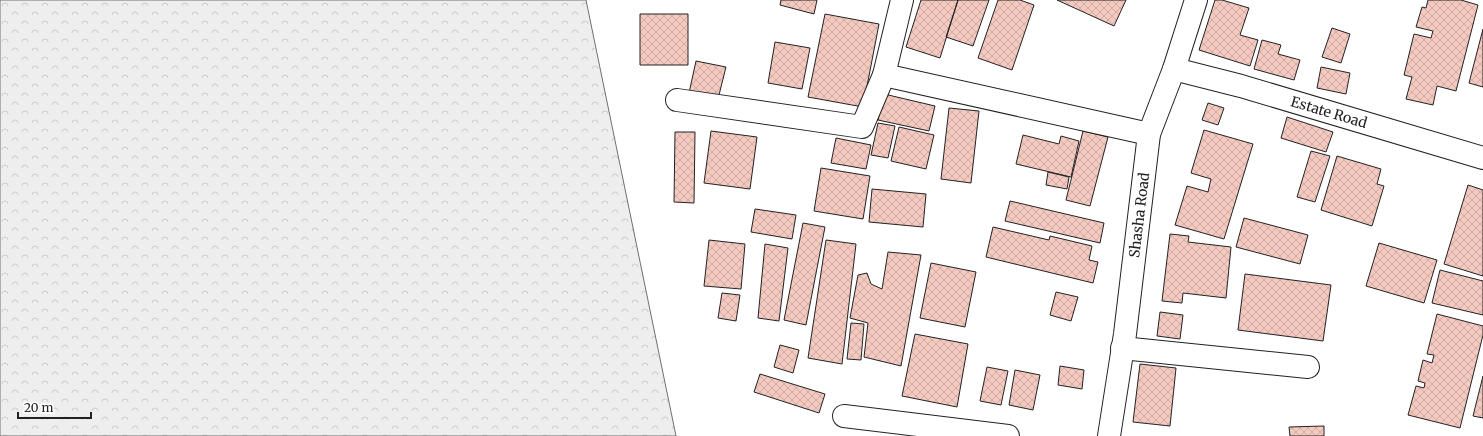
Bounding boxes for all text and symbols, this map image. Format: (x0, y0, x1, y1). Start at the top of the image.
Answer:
street label: Estate Road (1289, 92, 1370, 132)
street label: Shasha Road (1125, 171, 1153, 259)
scale bar (18, 394, 91, 420)
text: 20 m (24, 400, 53, 415)

